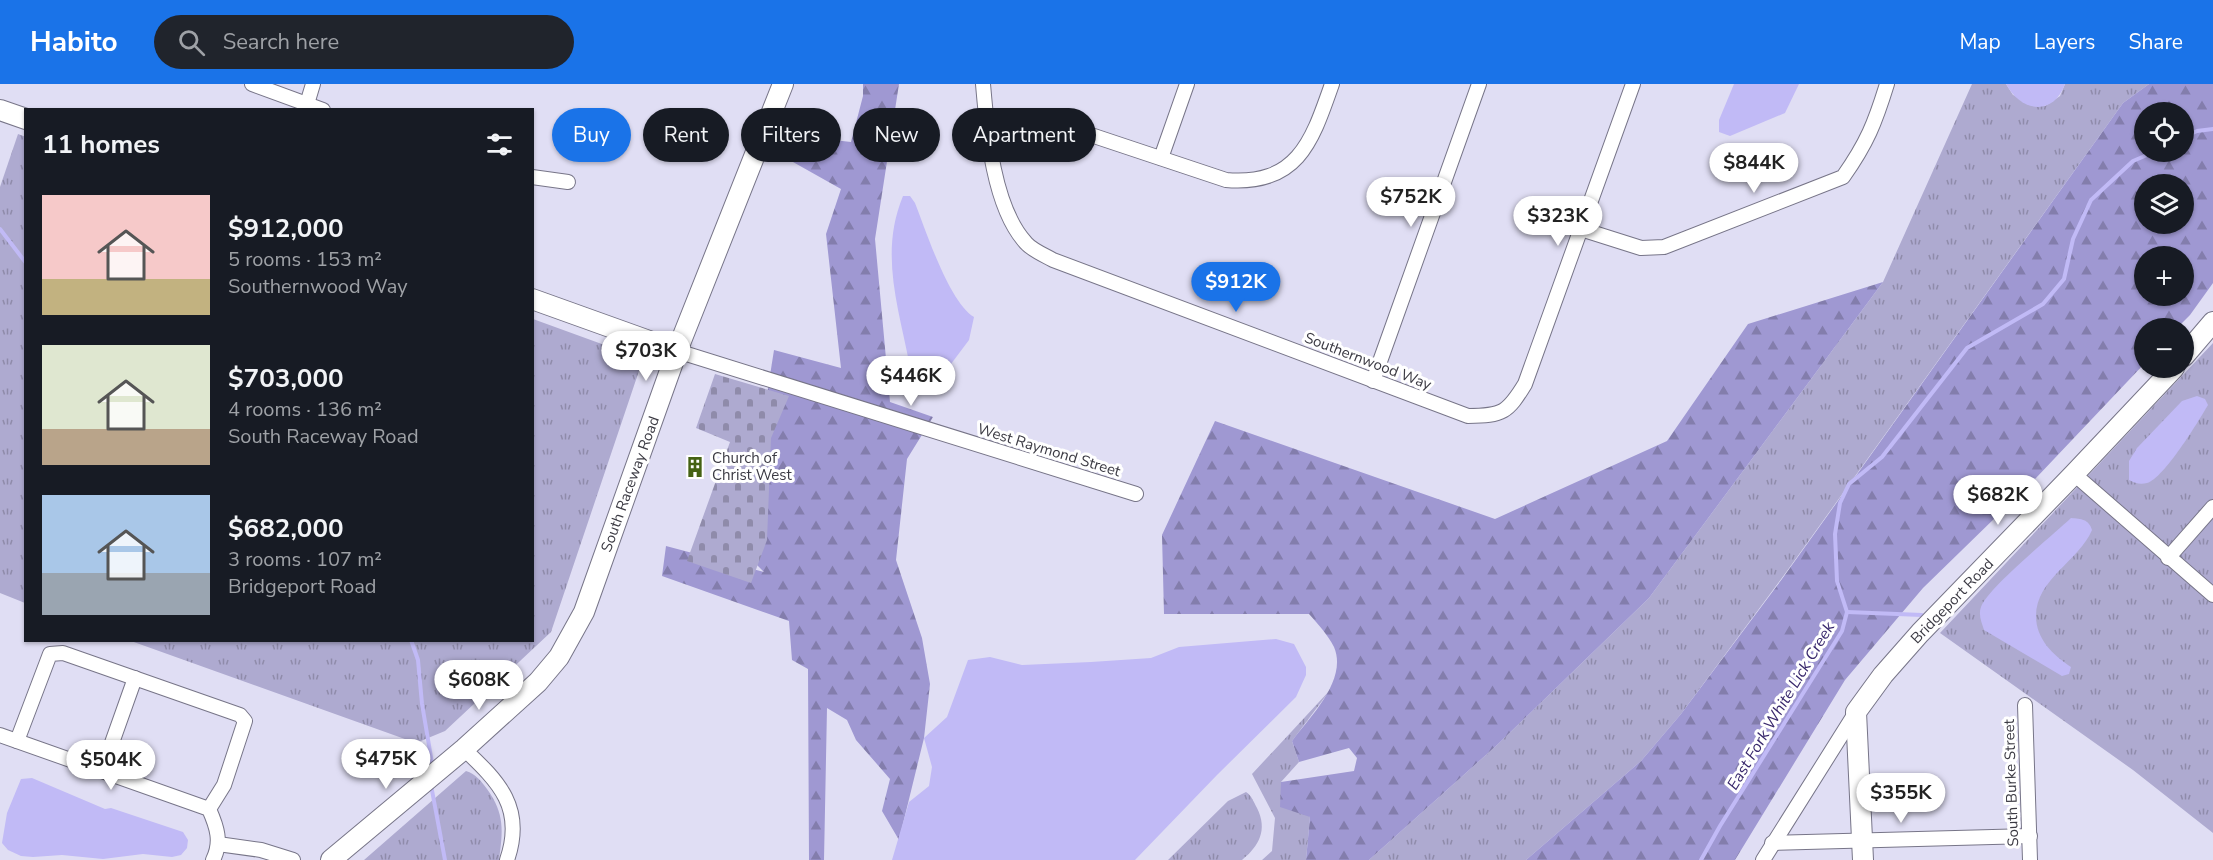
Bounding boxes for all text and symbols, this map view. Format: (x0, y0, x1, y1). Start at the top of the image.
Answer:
search box (154, 15, 574, 69)
text: Habito (30, 23, 118, 61)
icon: search (175, 26, 208, 59)
text: Search here (223, 27, 339, 57)
text: Map (1959, 28, 2001, 56)
text: Layers (2034, 28, 2095, 56)
text: Share (2128, 28, 2183, 56)
map controls (2134, 102, 2194, 378)
button: locate (2134, 102, 2194, 162)
chip: Buy (552, 108, 631, 162)
chip: Rent (643, 108, 729, 162)
chip: Filters (741, 108, 841, 162)
chip: New (853, 108, 940, 162)
chip: Apartment (952, 108, 1096, 162)
text: 11 homes (42, 127, 160, 162)
icon: filters (483, 128, 516, 161)
pin: $844K (1712, 143, 1796, 194)
text: $844K (1723, 149, 1785, 176)
button: layers (2134, 174, 2194, 234)
pin: $752K (1369, 177, 1453, 228)
text: $752K (1380, 183, 1442, 210)
pin: $323K (1516, 196, 1600, 247)
text: $323K (1527, 202, 1589, 229)
text: $912,000 (228, 211, 344, 246)
icon: home (90, 219, 162, 291)
text: 5 rooms · 153 m² (228, 246, 382, 273)
button: + (2134, 246, 2194, 306)
pin: $912K (1194, 262, 1278, 313)
text: $912K (1205, 268, 1267, 295)
text: Southernwood Way (228, 273, 407, 300)
button: − (2134, 318, 2194, 378)
street label: Southernwood Way (1302, 328, 1435, 395)
pin: $703K (604, 331, 688, 382)
text: $703K (615, 337, 677, 364)
pin: $446K (869, 356, 953, 407)
text: $703,000 (228, 361, 344, 396)
text: $446K (880, 362, 942, 389)
icon: home (90, 369, 162, 441)
text: 4 rooms · 136 m² (228, 396, 382, 423)
street label: South Raceway Road (596, 413, 664, 555)
street label: West Raymond Street (975, 419, 1124, 482)
text: South Raceway Road (228, 423, 419, 450)
place label: Church of Christ West (712, 448, 792, 485)
building icon: Church of Christ West (683, 455, 707, 479)
pin: $682K (1956, 475, 2040, 526)
text: $682K (1967, 481, 2029, 508)
text: $682,000 (228, 511, 344, 546)
icon: home (90, 519, 162, 591)
text: 3 rooms · 107 m² (228, 546, 382, 573)
street label: Bridgeport Road (1906, 554, 1998, 648)
text: Bridgeport Road (228, 573, 376, 600)
water label: East Fork White Lick Creek (1722, 617, 1840, 794)
pin: $608K (437, 660, 521, 711)
text: $608K (448, 666, 510, 693)
street label: South Burke Street (1999, 718, 2023, 847)
pin: $475K (344, 739, 428, 790)
pin: $504K (69, 740, 153, 791)
text: $475K (355, 745, 417, 772)
text: $504K (80, 746, 142, 773)
pin: $355K (1859, 773, 1943, 824)
text: $355K (1870, 779, 1932, 806)

